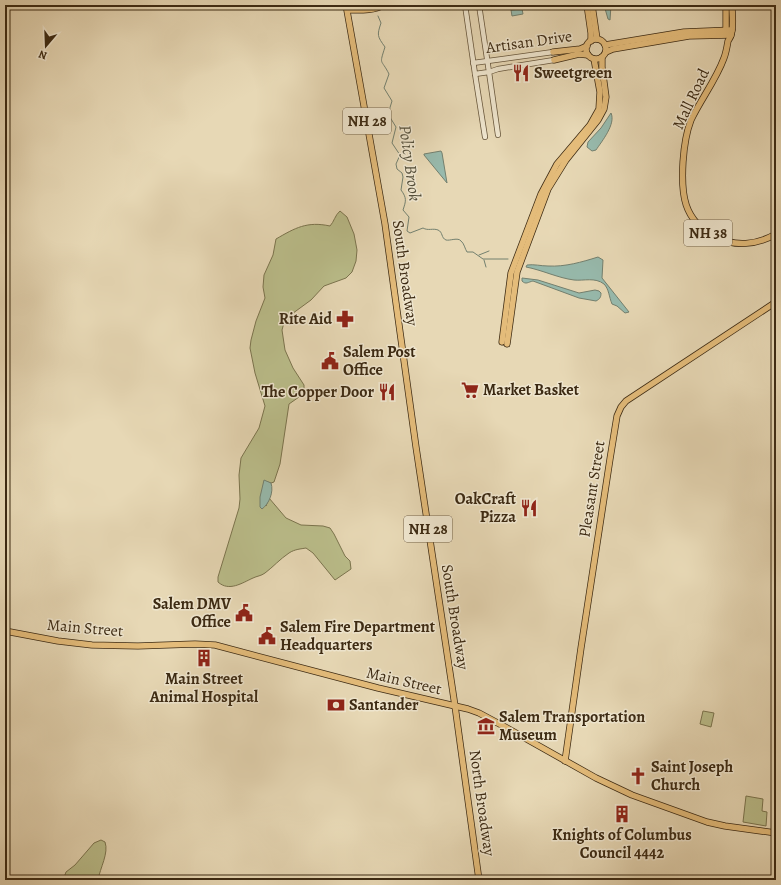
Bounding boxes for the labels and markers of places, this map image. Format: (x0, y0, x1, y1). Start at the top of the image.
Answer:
place label: Sweetgreen (534, 62, 612, 84)
restaurant icon: Sweetgreen (511, 63, 531, 83)
place label: Rite Aid (279, 308, 332, 330)
pharmacy icon: Rite Aid (335, 309, 355, 329)
place label: Salem Post Office (343, 341, 416, 381)
public building icon: Salem Post Office (320, 351, 340, 371)
place label: Market Basket (483, 379, 580, 401)
supermarket icon: Market Basket (460, 380, 480, 400)
place label: The Copper Door (261, 381, 374, 403)
restaurant icon: The Copper Door (377, 382, 397, 402)
place label: OakCraft Pizza (455, 488, 517, 528)
restaurant icon: OakCraft Pizza (519, 498, 539, 518)
place label: Salem DMV Office (153, 593, 232, 633)
public building icon: Salem DMV Office (234, 603, 254, 623)
place label: Salem Fire Department Headquarters (280, 616, 436, 656)
public building icon: Salem Fire Department Headquarters (257, 626, 277, 646)
building icon: Main Street Animal Hospital (194, 648, 214, 668)
place label: Main Street Animal Hospital (149, 668, 259, 708)
place label: Santander (349, 694, 419, 716)
bank icon: Santander (326, 695, 346, 715)
place label: Salem Transportation Museum (499, 706, 645, 746)
museum icon: Salem Transportation Museum (476, 716, 496, 736)
place label: Saint Joseph Church (651, 756, 733, 796)
church icon: Saint Joseph Church (628, 766, 648, 786)
building icon: Knights of Columbus Council 4442 (612, 804, 632, 824)
place label: Knights of Columbus Council 4442 (552, 824, 692, 864)

